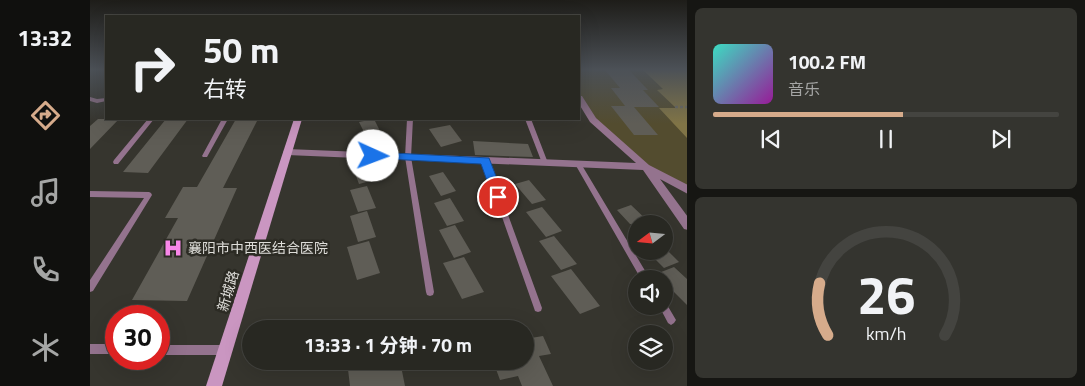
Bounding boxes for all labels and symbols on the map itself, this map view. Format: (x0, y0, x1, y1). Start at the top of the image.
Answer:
position arrow (346, 129, 398, 181)
pin (477, 176, 519, 218)
north arrow (628, 215, 672, 260)
hospital icon: 襄阳市中西医结合医院 (162, 237, 184, 259)
place label: 襄阳市中西医结合医院 (188, 237, 328, 258)
street label: 新城路 (211, 268, 244, 314)
speed limit sign: 30 (105, 305, 170, 370)

